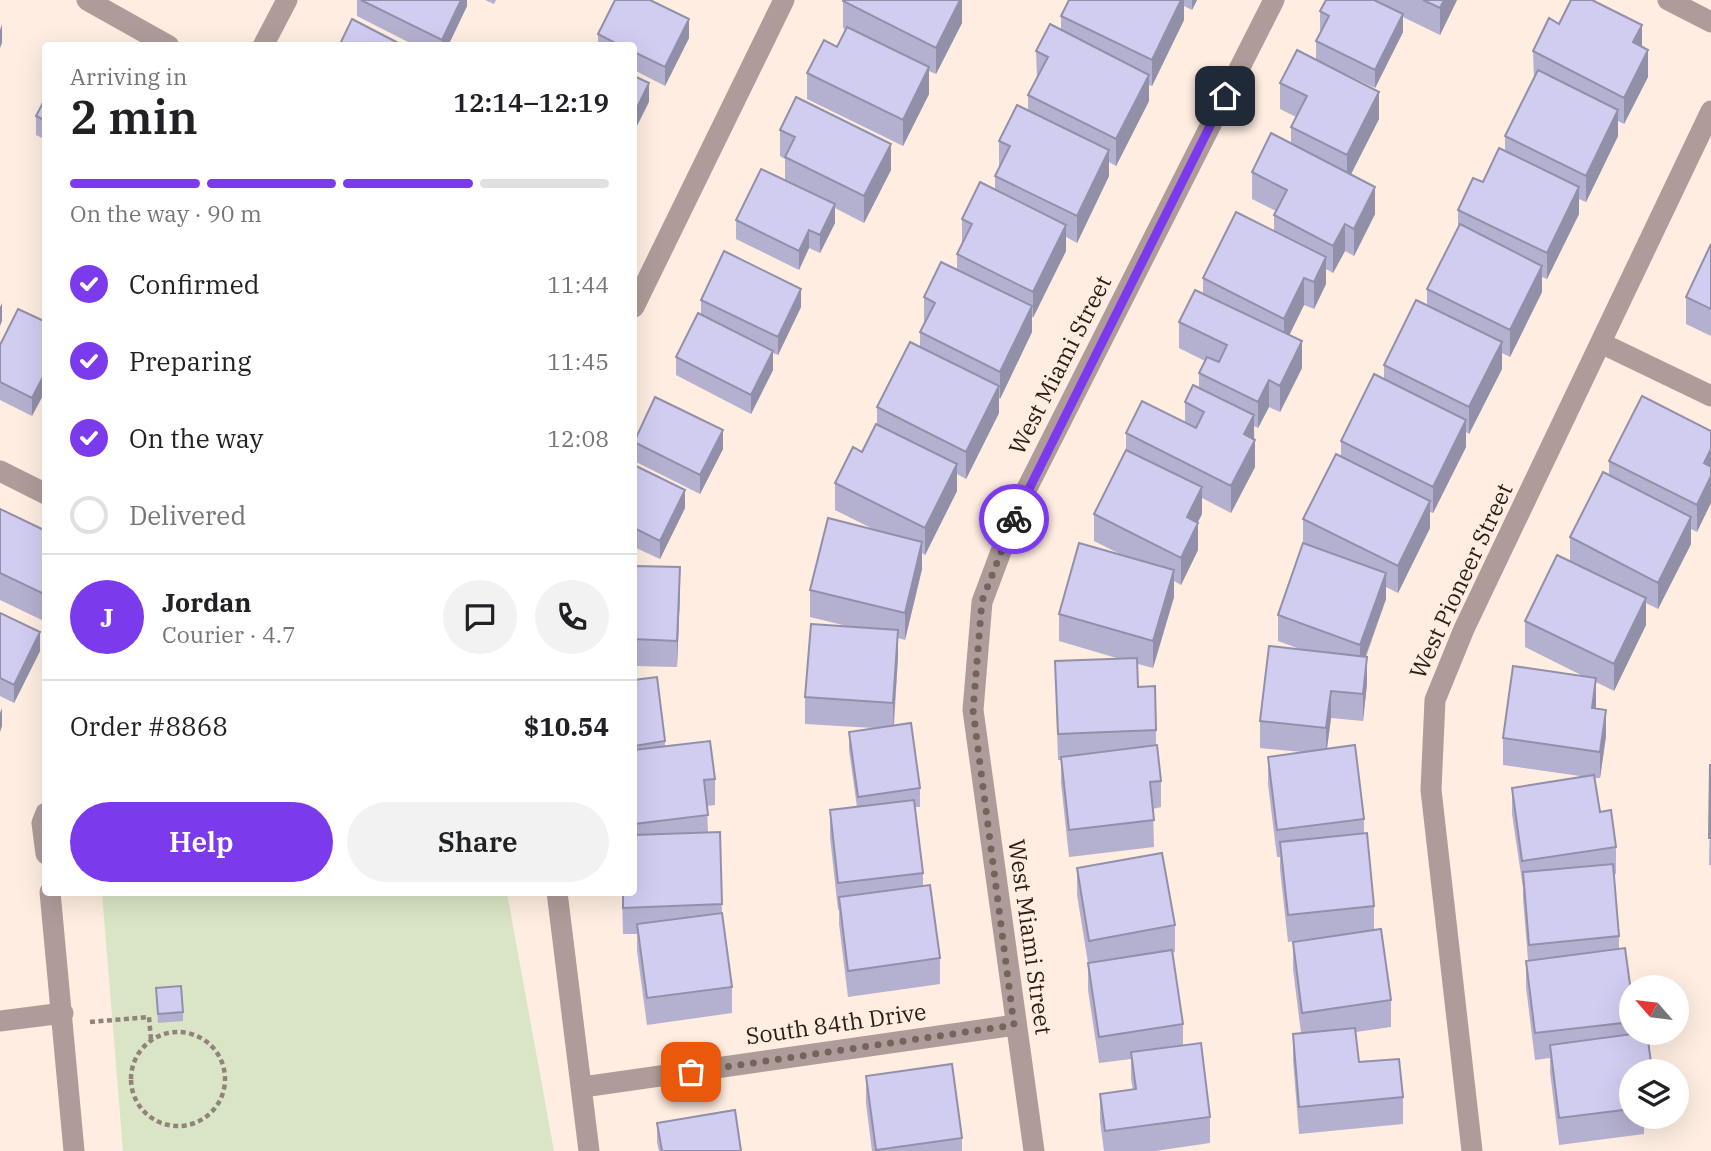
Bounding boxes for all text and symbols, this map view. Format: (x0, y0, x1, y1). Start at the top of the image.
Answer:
text: Arriving in (70, 61, 187, 91)
pin (1195, 66, 1255, 126)
icon: home (1206, 77, 1244, 115)
text: 12:14–12:19 (453, 85, 609, 119)
text: 2 min (70, 87, 198, 147)
text: On the way · 90 m (70, 198, 262, 228)
icon: check (70, 265, 108, 303)
text: Confirmed (129, 267, 260, 301)
text: 11:44 (547, 269, 609, 299)
street label: West Miami Street (1001, 270, 1117, 459)
icon: check (70, 342, 108, 380)
text: Preparing (129, 344, 251, 378)
text: 11:45 (547, 346, 609, 376)
icon: check (70, 419, 108, 457)
text: On the way (129, 421, 263, 455)
text: 12:08 (547, 423, 609, 453)
street label: West Pioneer Street (1402, 478, 1519, 683)
courier (979, 484, 1049, 554)
text: Delivered (129, 498, 246, 532)
icon: bike (995, 500, 1033, 538)
button: chat (443, 580, 517, 654)
button: phone (535, 580, 609, 654)
text: Jordan (162, 585, 252, 619)
text: J (100, 600, 114, 634)
text: Courier · 4.7 (162, 619, 296, 649)
text: Order #8868 (70, 709, 228, 743)
text: $10.54 (524, 709, 609, 743)
button: Help (70, 802, 333, 882)
button: Share (347, 802, 609, 882)
street label: West Miami Street (1002, 837, 1060, 1037)
north arrow (1619, 975, 1689, 1045)
map controls (1619, 975, 1689, 1129)
street label: South 84th Drive (744, 995, 928, 1051)
pin (661, 1042, 721, 1102)
icon: bag (672, 1053, 710, 1091)
button: layers (1619, 1059, 1689, 1129)

